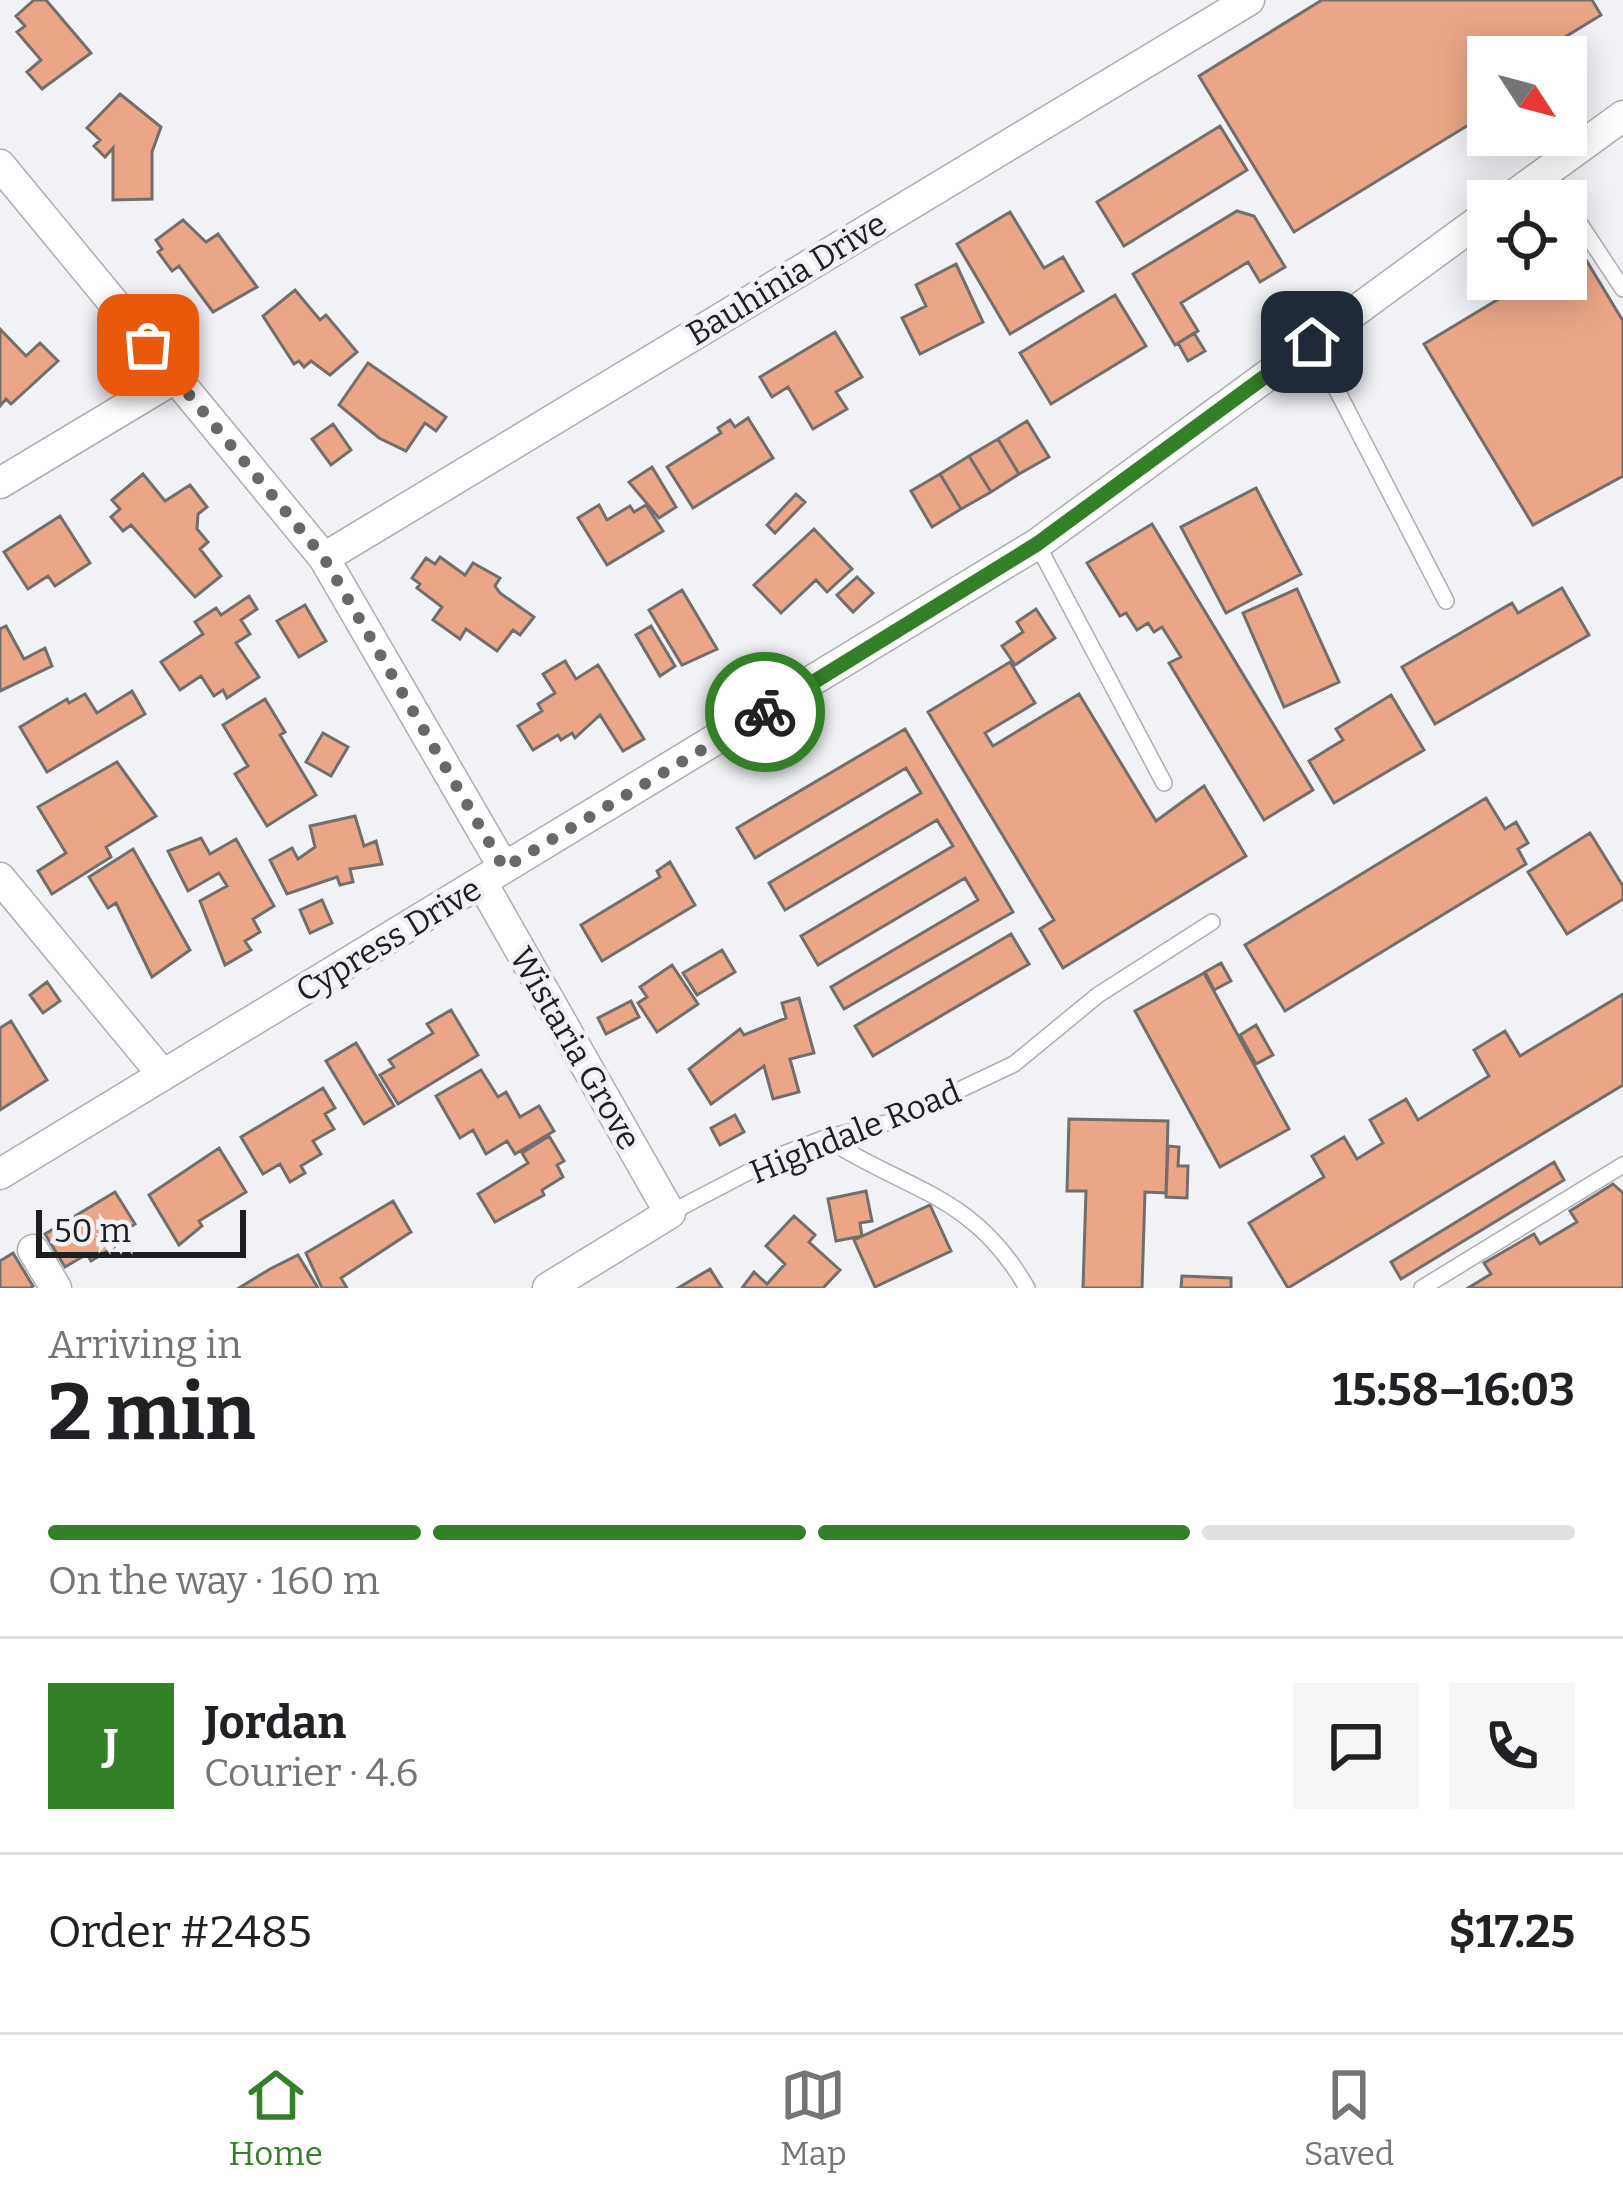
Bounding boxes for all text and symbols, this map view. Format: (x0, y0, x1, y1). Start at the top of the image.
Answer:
north arrow (1467, 36, 1587, 156)
map controls (1467, 36, 1587, 300)
button: locate (1467, 180, 1587, 300)
street label: Bauhinia Drive (680, 204, 894, 354)
pin (1261, 291, 1363, 393)
pin (97, 294, 199, 396)
icon: home (1279, 309, 1345, 375)
icon: bag (115, 312, 181, 378)
courier (705, 652, 825, 772)
icon: bike (732, 679, 798, 745)
street label: Cypress Drive (289, 869, 488, 1011)
street label: Wistaria Grove (501, 940, 649, 1157)
street label: Highdale Road (744, 1072, 967, 1192)
scale bar (36, 1204, 246, 1257)
text: 50 m (54, 1211, 131, 1251)
text: Arriving in (48, 1322, 242, 1368)
text: 15:58–16:03 (1333, 1363, 1575, 1417)
text: 2 min (48, 1366, 255, 1460)
text: On the way · 160 m (48, 1558, 380, 1604)
button: chat (1293, 1683, 1419, 1809)
button: phone (1449, 1683, 1575, 1809)
text: Jordan (204, 1696, 346, 1750)
text: J (103, 1719, 119, 1773)
text: Courier · 4.6 (204, 1750, 419, 1796)
text: Order #2485 (48, 1905, 312, 1959)
text: $17.25 (1448, 1905, 1575, 1959)
tab: Home (229, 2062, 323, 2174)
tab: Map (780, 2062, 847, 2174)
tab: Saved (1304, 2062, 1394, 2174)

